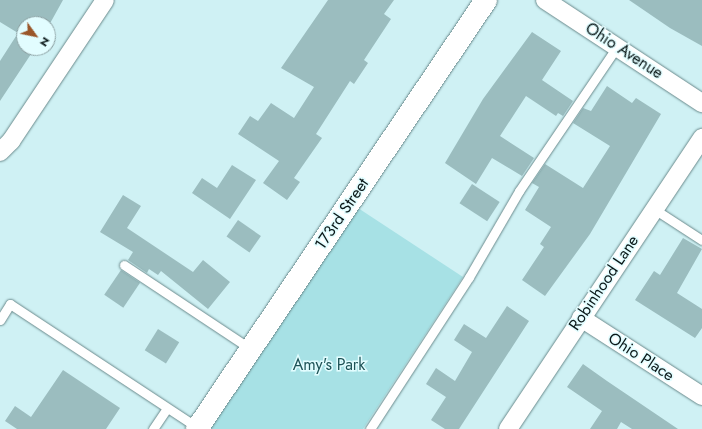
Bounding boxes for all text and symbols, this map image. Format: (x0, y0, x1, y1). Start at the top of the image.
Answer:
north arrow (16, 16, 56, 56)
street label: Ohio Avenue (582, 19, 666, 83)
text: N (36, 34, 54, 50)
street label: 173rd Street (311, 175, 373, 253)
street label: Robinhood Lane (565, 232, 643, 334)
street label: Ohio Place (604, 329, 678, 385)
park label: Amy's Park (293, 355, 365, 375)

